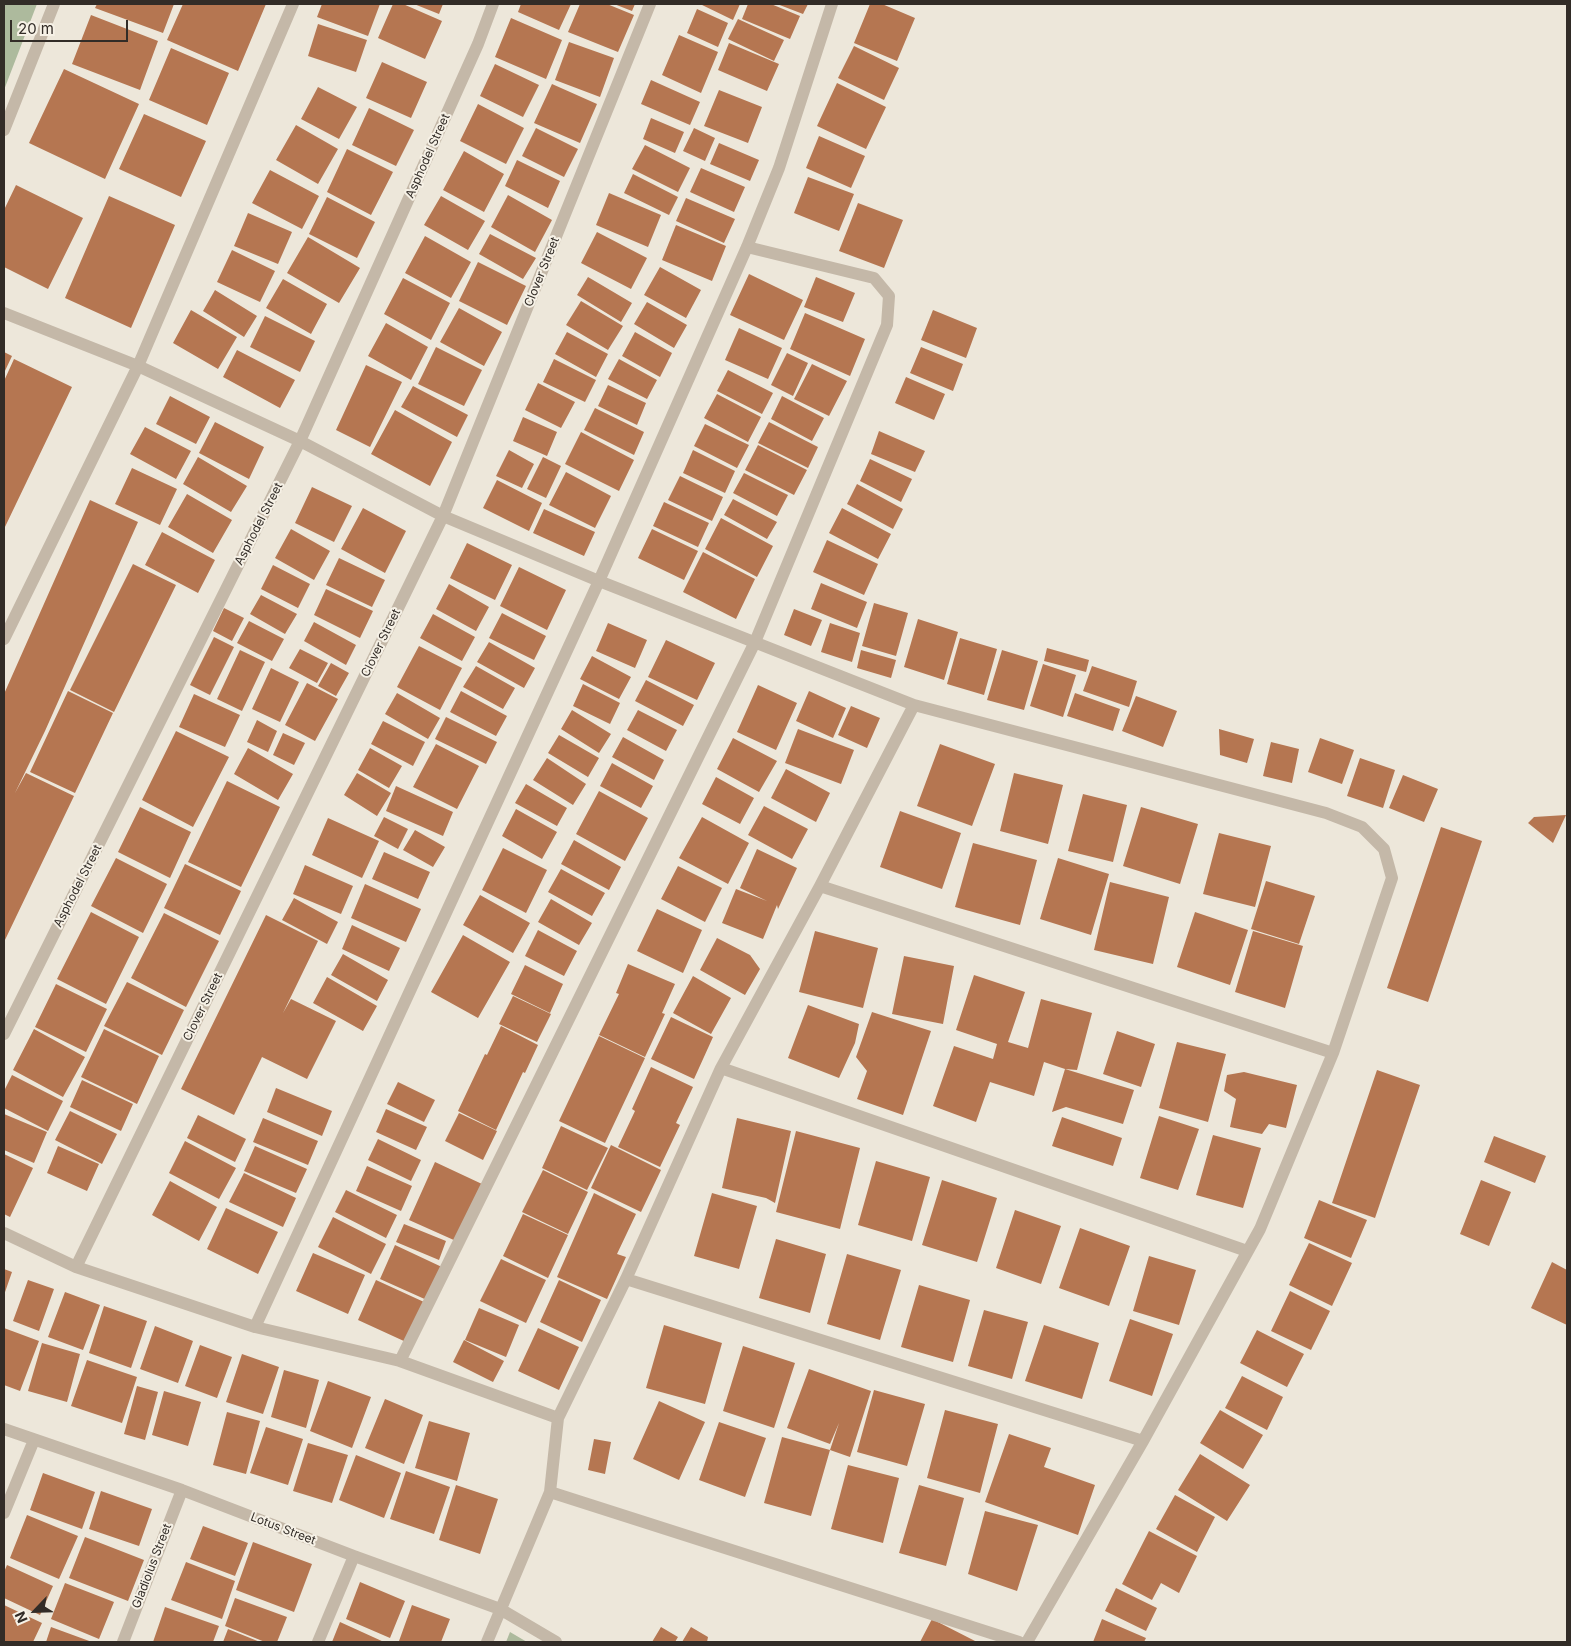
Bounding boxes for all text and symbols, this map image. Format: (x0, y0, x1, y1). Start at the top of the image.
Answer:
scale bar (12, 10, 130, 42)
text: 20 m (18, 19, 54, 38)
street label: Asphodel Street (403, 112, 453, 200)
street label: Clover Street (521, 235, 563, 309)
street label: Asphodel Street (232, 480, 286, 568)
street label: Clover Street (358, 607, 404, 679)
street label: Asphodel Street (51, 842, 105, 930)
street label: Clover Street (180, 971, 226, 1043)
street label: Lotus Street (248, 1510, 318, 1548)
street label: Gladiolus Street (129, 1522, 175, 1610)
north arrow (10, 1586, 60, 1636)
text: N (11, 1609, 31, 1626)

